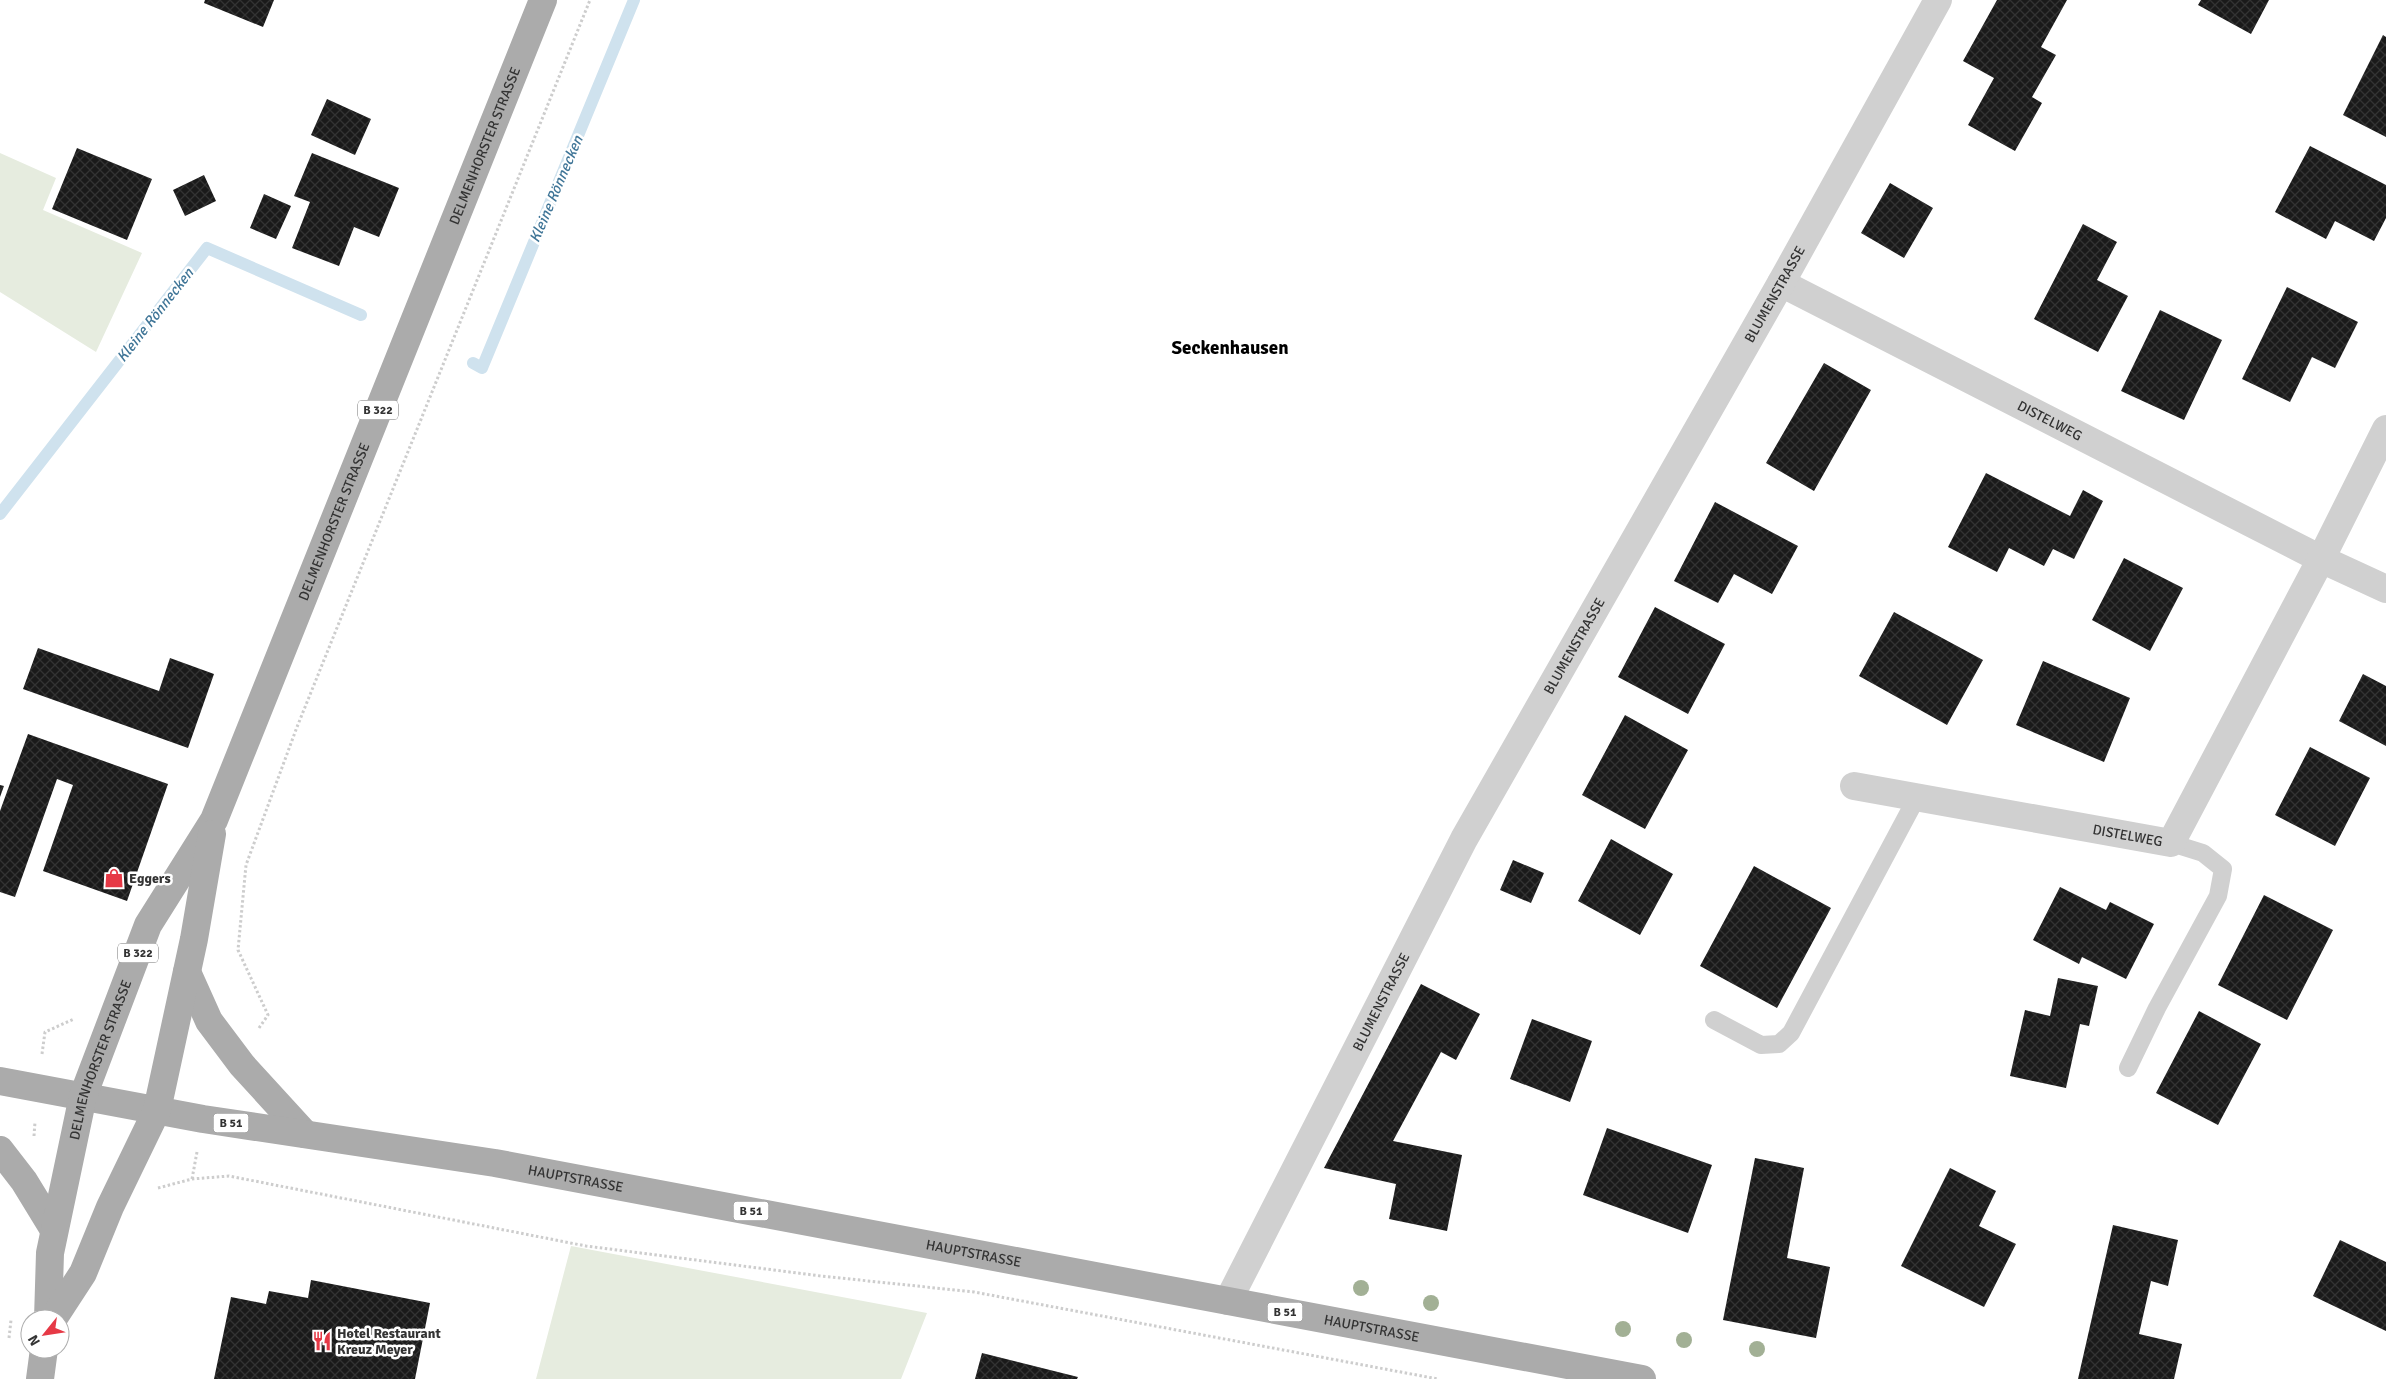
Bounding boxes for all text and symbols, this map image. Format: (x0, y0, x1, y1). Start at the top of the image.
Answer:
street label: DELMENHORSTER STRASSE (446, 64, 524, 227)
water label: Kleine Rönnecken (525, 132, 587, 245)
street label: BLUMENSTRASSE (1741, 243, 1809, 346)
water label: Kleine Rönnecken (113, 264, 198, 366)
district label: Seckenhausen (1171, 336, 1289, 360)
street label: DISTELWEG (2014, 397, 2085, 445)
road number: B 322 (358, 400, 398, 420)
street label: DELMENHORSTER STRASSE (295, 440, 374, 603)
street label: BLUMENSTRASSE (1540, 595, 1609, 697)
street label: DISTELWEG (2091, 821, 2164, 850)
shop icon: Eggers (103, 867, 125, 889)
place label: Eggers (129, 870, 171, 887)
road number: B 322 (118, 944, 158, 962)
street label: BLUMENSTRASSE (1349, 950, 1414, 1054)
street label: DELMENHORSTER STRASSE (66, 977, 135, 1142)
road number: B 51 (214, 1114, 248, 1132)
street label: HAUPTSTRASSE (527, 1161, 625, 1196)
road number: B 51 (734, 1202, 768, 1220)
street label: HAUPTSTRASSE (925, 1236, 1023, 1271)
road number: B 51 (1268, 1302, 1302, 1321)
north arrow (20, 1309, 70, 1359)
street label: HAUPTSTRASSE (1323, 1311, 1421, 1346)
place label: Hotel Restaurant Kreuz Meyer (337, 1325, 441, 1358)
restaurant icon: Hotel Restaurant Kreuz Meyer (311, 1330, 333, 1352)
text: N (24, 1332, 44, 1349)

